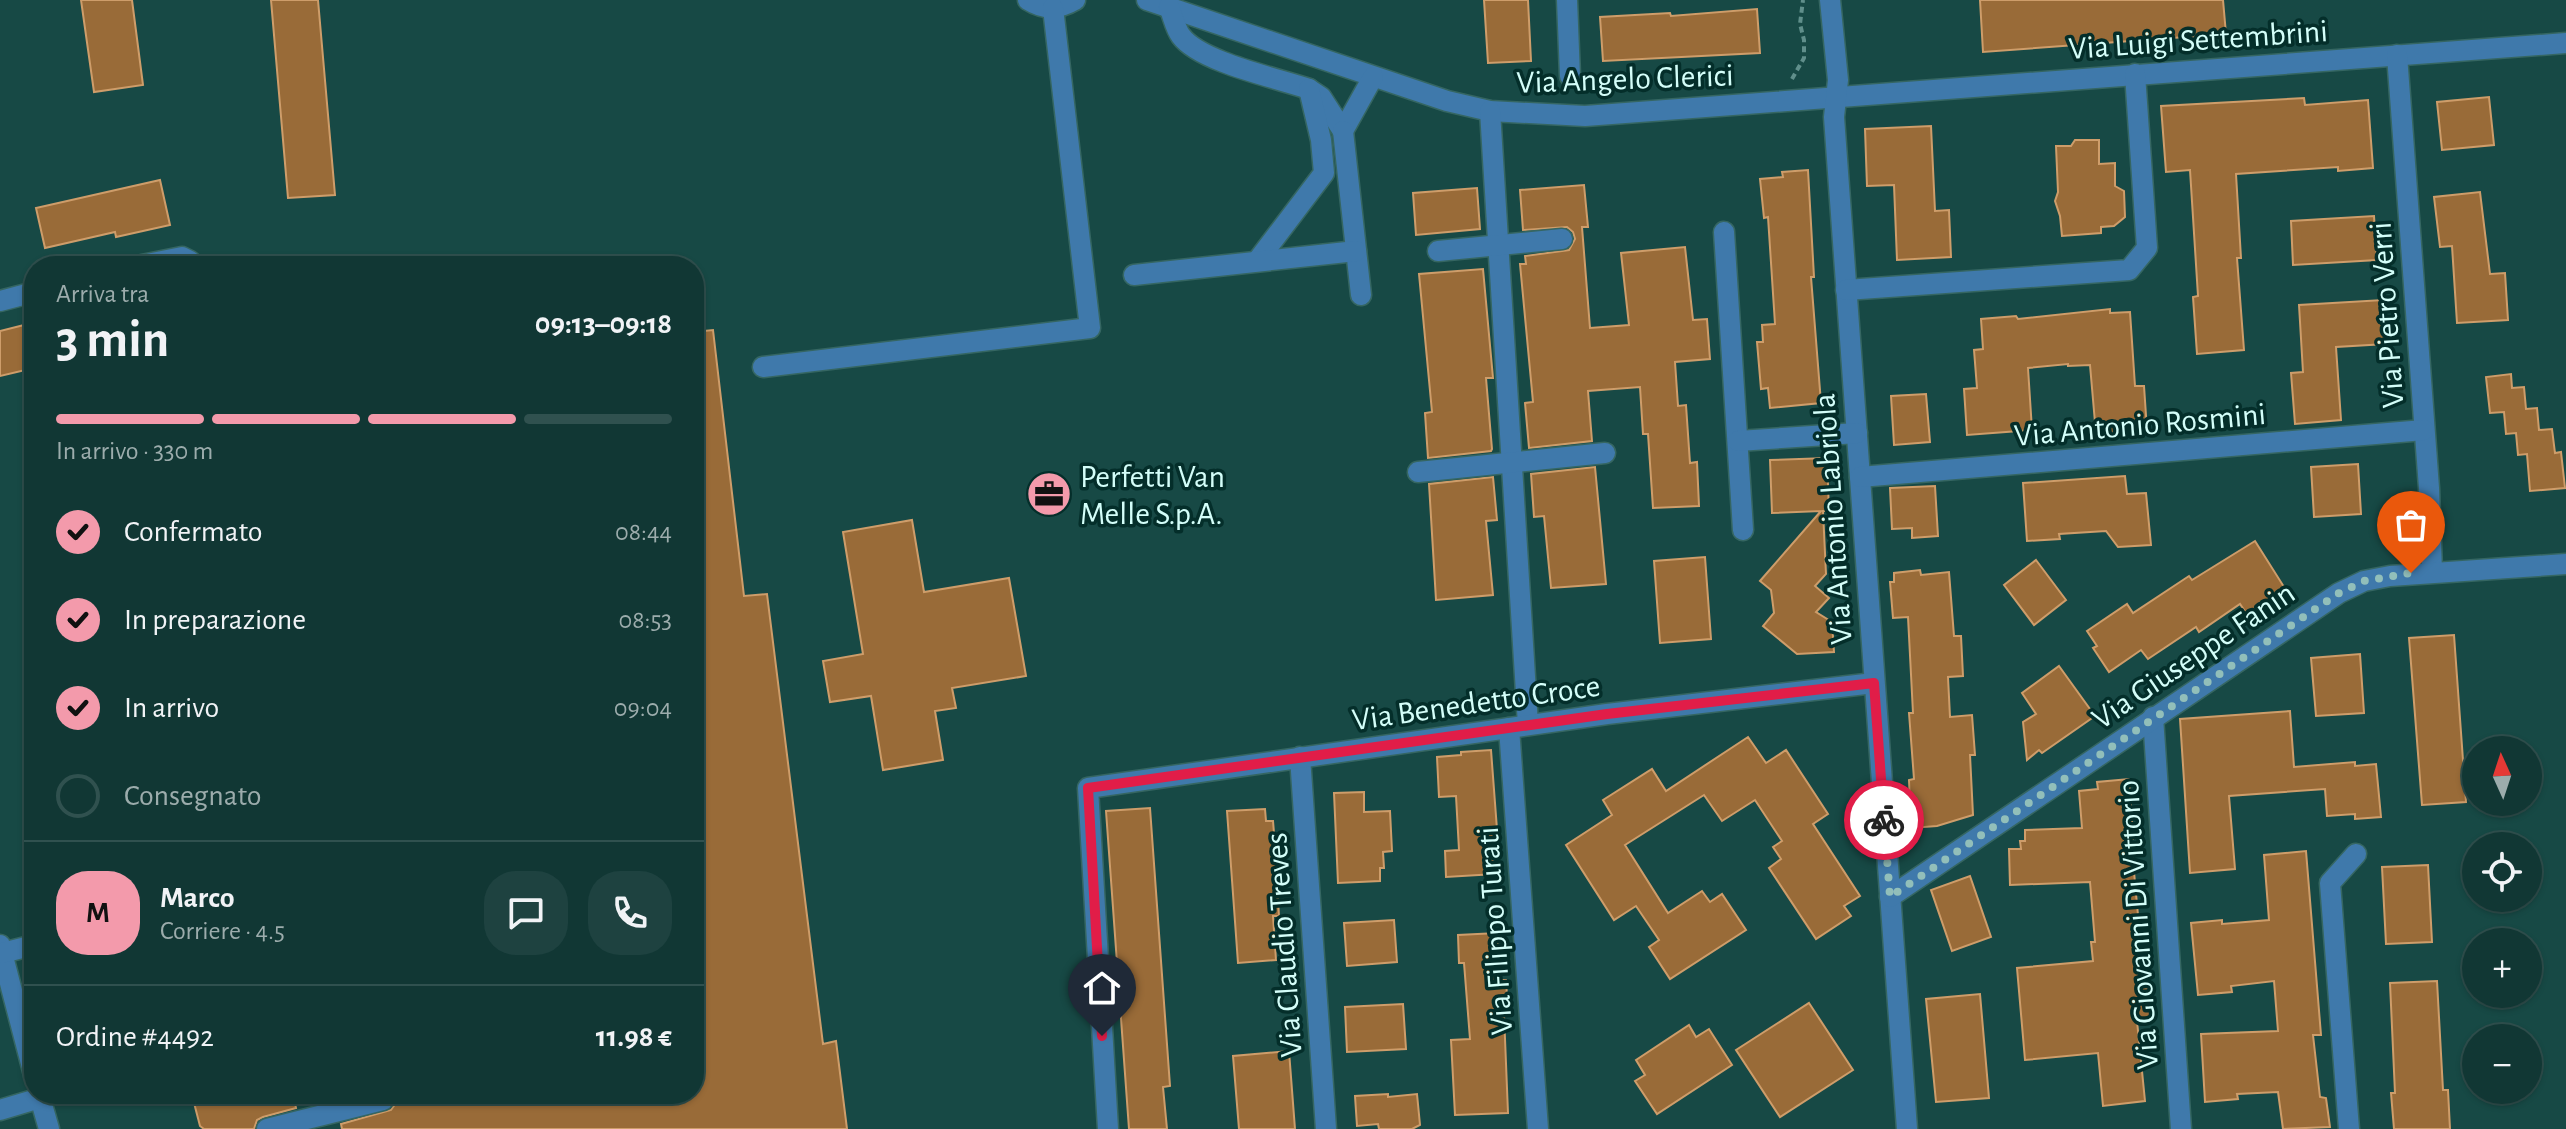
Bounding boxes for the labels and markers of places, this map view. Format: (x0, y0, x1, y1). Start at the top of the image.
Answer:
place label: Perfetti Van Melle S.p.A. (1080, 461, 1225, 530)
office icon: Perfetti Van Melle S.p.A. (1025, 470, 1073, 518)
pin (2377, 491, 2445, 573)
pin (1068, 954, 1136, 1036)

